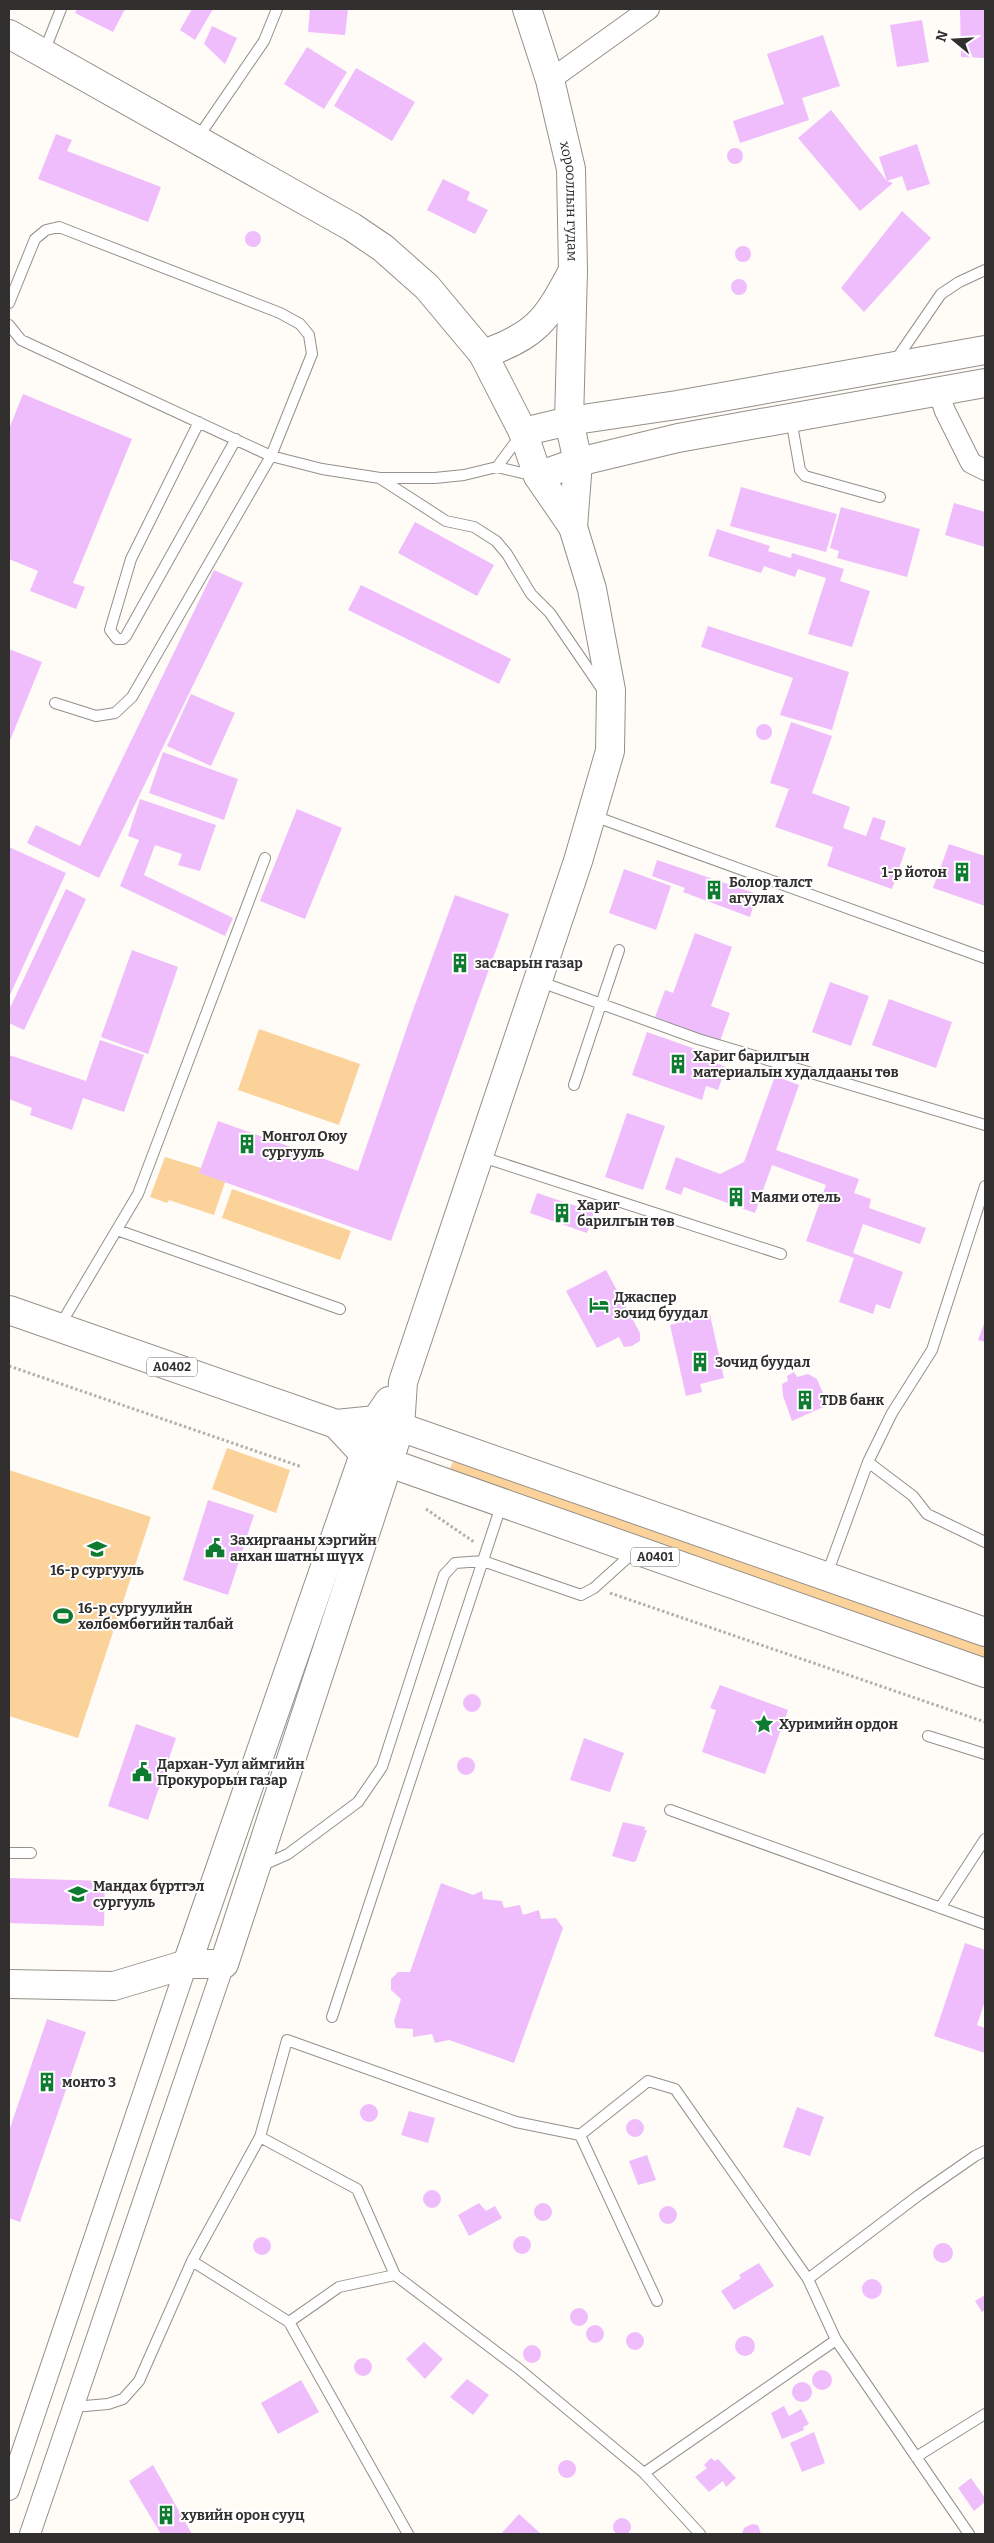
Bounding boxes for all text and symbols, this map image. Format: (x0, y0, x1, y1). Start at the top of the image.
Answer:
north arrow (929, 15, 979, 65)
text: N (932, 28, 952, 44)
street label: хорооллын гудам (556, 140, 581, 262)
building icon: 1-р йотон (951, 861, 973, 883)
place label: 1-р йотон (881, 864, 947, 881)
place label: Болор талст агуулах (729, 874, 813, 907)
building icon: Болор талст агуулах (703, 879, 725, 901)
building icon: засварын газар (449, 952, 471, 974)
place label: засварын газар (475, 955, 583, 972)
place label: Хариг барилгын материалын худалдааны төв (693, 1048, 899, 1081)
building icon: Хариг барилгын материалын худалдааны төв (667, 1053, 689, 1075)
place label: Монгол Оюу сургууль (262, 1128, 348, 1161)
building icon: Монгол Оюу сургууль (236, 1133, 258, 1155)
building icon: Маями отель (725, 1186, 747, 1208)
place label: Маями отель (751, 1189, 841, 1206)
place label: Хариг барилгын төв (577, 1197, 675, 1230)
building icon: Хариг барилгын төв (551, 1202, 573, 1224)
place label: Джаспер зочид буудал (614, 1289, 708, 1322)
hotel icon: Джаспер зочид буудал (588, 1294, 610, 1316)
building icon: Зочид буудал (689, 1351, 711, 1373)
place label: Зочид буудал (715, 1354, 810, 1371)
road number: A0402 (147, 1358, 197, 1376)
building icon: TDB банк (794, 1389, 816, 1411)
place label: TDB банк (820, 1392, 884, 1409)
place label: Захиргааны хэргийн анхан шатны шүүх (230, 1532, 377, 1565)
public building icon: Захиргааны хэргийн анхан шатны шүүх (204, 1537, 226, 1559)
school or university icon: 16-р сургууль (86, 1538, 108, 1560)
road number: A0401 (631, 1548, 679, 1566)
place label: 16-р сургууль (50, 1562, 144, 1579)
place label: 16-р сургуулийн хөлбөмбөгийн талбай (78, 1600, 234, 1633)
sports icon: 16-р сургуулийн хөлбөмбөгийн талбай (52, 1605, 74, 1627)
place icon: Хуримийн ордон (753, 1713, 775, 1735)
place label: Хуримийн ордон (779, 1716, 898, 1733)
place label: Дархан-Уул аймгийн Прокурорын газар (157, 1756, 305, 1789)
public building icon: Дархан-Уул аймгийн Прокурорын газар (131, 1761, 153, 1783)
place label: Мандах бүртгэл сургууль (93, 1878, 205, 1911)
school or university icon: Мандах бүртгэл сургууль (67, 1883, 89, 1905)
building icon: монто 3 (36, 2071, 58, 2093)
place label: монто 3 (62, 2074, 116, 2091)
building icon: хувийн орон сууц (155, 2504, 177, 2526)
place label: хувийн орон сууц (181, 2507, 305, 2524)

